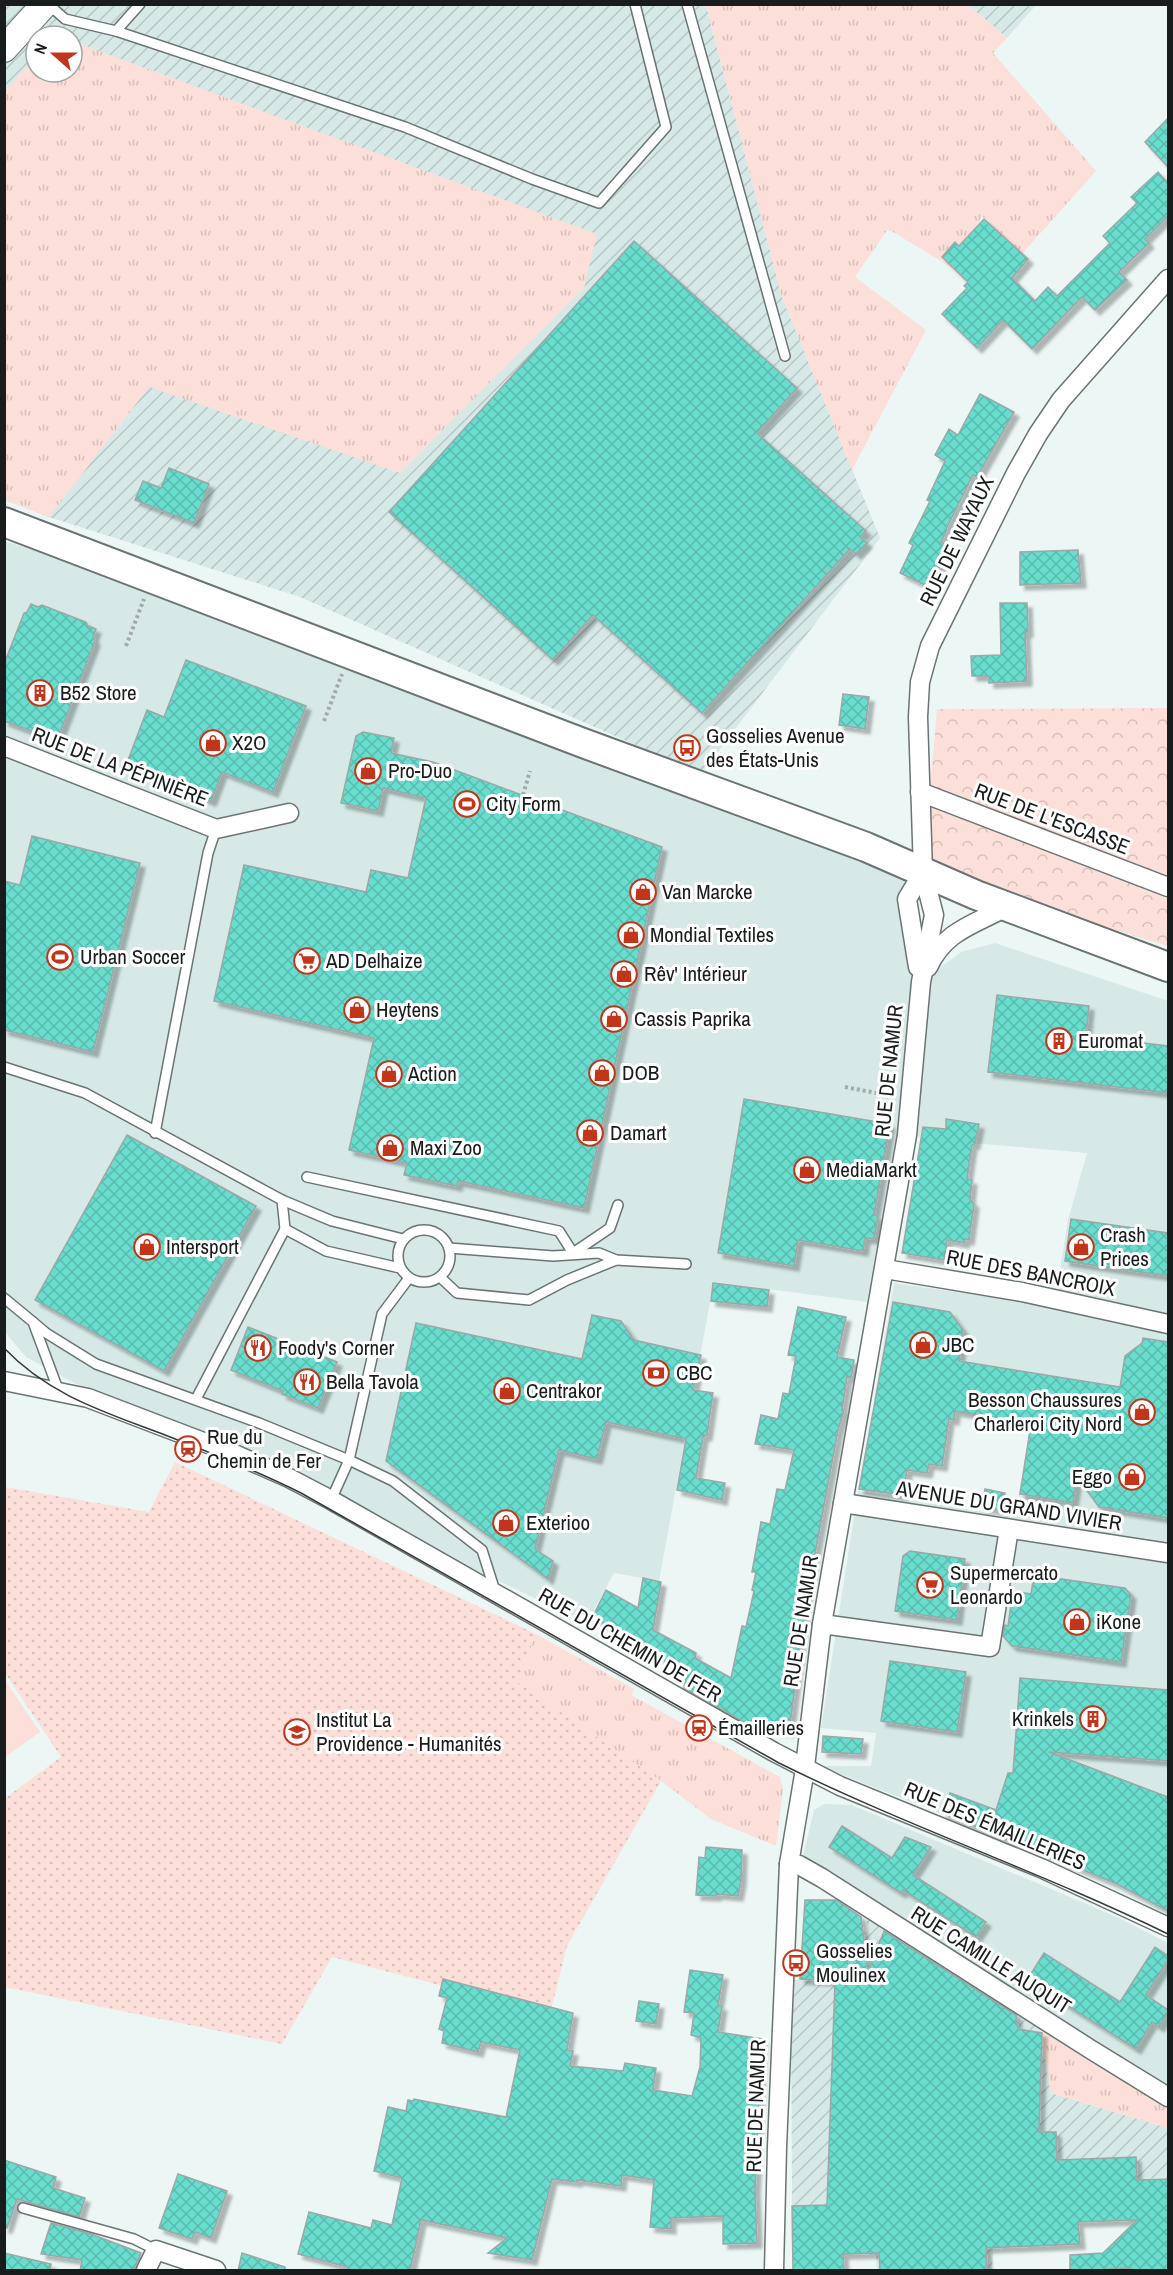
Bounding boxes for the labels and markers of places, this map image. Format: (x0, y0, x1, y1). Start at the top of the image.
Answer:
building icon: B52 Store (25, 678, 55, 708)
place label: B52 Store (60, 678, 137, 707)
place label: Gosselies Avenue des États-Unis (706, 721, 845, 774)
shop icon: X2O (198, 728, 228, 758)
place label: X2O (232, 728, 266, 757)
bus stop icon: Gosselies Avenue des États-Unis (672, 733, 702, 763)
shop icon: Pro-Duo (353, 756, 383, 786)
place label: Pro-Duo (388, 756, 452, 785)
sports icon: City Form (452, 789, 482, 819)
place label: City Form (486, 789, 561, 818)
shop icon: Van Marcke (628, 877, 658, 907)
place label: Van Marcke (662, 877, 753, 906)
shop icon: Mondial Textiles (616, 920, 646, 950)
place label: Mondial Textiles (650, 920, 774, 949)
sports icon: Urban Soccer (45, 942, 75, 972)
place label: Urban Soccer (80, 942, 186, 971)
supermarket icon: AD Delhaize (292, 946, 322, 976)
place label: AD Delhaize (325, 946, 423, 975)
shop icon: Rêv' Intérieur (609, 959, 639, 989)
place label: Rêv' Intérieur (644, 959, 747, 988)
shop icon: Heytens (342, 995, 372, 1025)
place label: Heytens (376, 995, 439, 1024)
shop icon: Cassis Paprika (599, 1004, 629, 1034)
place label: Cassis Paprika (634, 1004, 751, 1033)
building icon: Euromat (1044, 1026, 1074, 1056)
place label: Euromat (1078, 1026, 1143, 1055)
shop icon: DOB (587, 1058, 617, 1088)
place label: DOB (622, 1058, 659, 1087)
shop icon: Action (374, 1059, 404, 1089)
place label: Action (407, 1059, 457, 1088)
shop icon: Damart (575, 1118, 605, 1148)
place label: Damart (610, 1118, 667, 1147)
shop icon: Maxi Zoo (375, 1133, 405, 1163)
place label: Maxi Zoo (410, 1133, 482, 1162)
shop icon: MediaMarkt (792, 1155, 822, 1185)
place label: MediaMarkt (826, 1155, 917, 1184)
place label: Crash Prices (1100, 1220, 1149, 1273)
shop icon: Intersport (132, 1232, 162, 1262)
place label: Intersport (166, 1232, 239, 1261)
shop icon: Crash Prices (1066, 1232, 1096, 1262)
shop icon: JBC (908, 1330, 938, 1360)
place label: JBC (942, 1330, 975, 1359)
restaurant icon: Foody's Corner (243, 1333, 273, 1363)
place label: Foody's Corner (278, 1333, 395, 1362)
bank icon: CBC (641, 1358, 671, 1388)
place label: CBC (676, 1358, 712, 1387)
restaurant icon: Bella Tavola (292, 1367, 322, 1397)
place label: Bella Tavola (326, 1367, 419, 1396)
shop icon: Centrakor (492, 1376, 522, 1406)
place label: Centrakor (526, 1376, 602, 1405)
place label: Besson Chaussures Charleroi City Nord (968, 1385, 1122, 1438)
shop icon: Besson Chaussures Charleroi City Nord (1127, 1397, 1157, 1427)
place label: Rue du Chemin de Fer (207, 1422, 321, 1475)
station icon: Rue du Chemin de Fer (173, 1434, 203, 1464)
place label: Eggo (1072, 1462, 1112, 1491)
shop icon: Eggo (1117, 1462, 1147, 1492)
shop icon: Exterioo (491, 1508, 521, 1538)
place label: Exterioo (526, 1508, 590, 1537)
place label: Supermercato Leonardo (950, 1558, 1058, 1611)
supermarket icon: Supermercato Leonardo (915, 1570, 945, 1600)
shop icon: iKone (1062, 1607, 1092, 1637)
place label: iKone (1096, 1607, 1141, 1636)
place label: Krinkels (1012, 1704, 1074, 1733)
building icon: Krinkels (1078, 1704, 1108, 1734)
place label: Institut La Providence - Humanités (316, 1705, 502, 1758)
station icon: Émailleries (684, 1713, 714, 1743)
place label: Émailleries (718, 1713, 804, 1742)
school or university icon: Institut La Providence - Humanités (282, 1717, 312, 1747)
place label: Gosselies Moulinex (816, 1936, 893, 1989)
bus stop icon: Gosselies Moulinex (781, 1948, 811, 1978)

